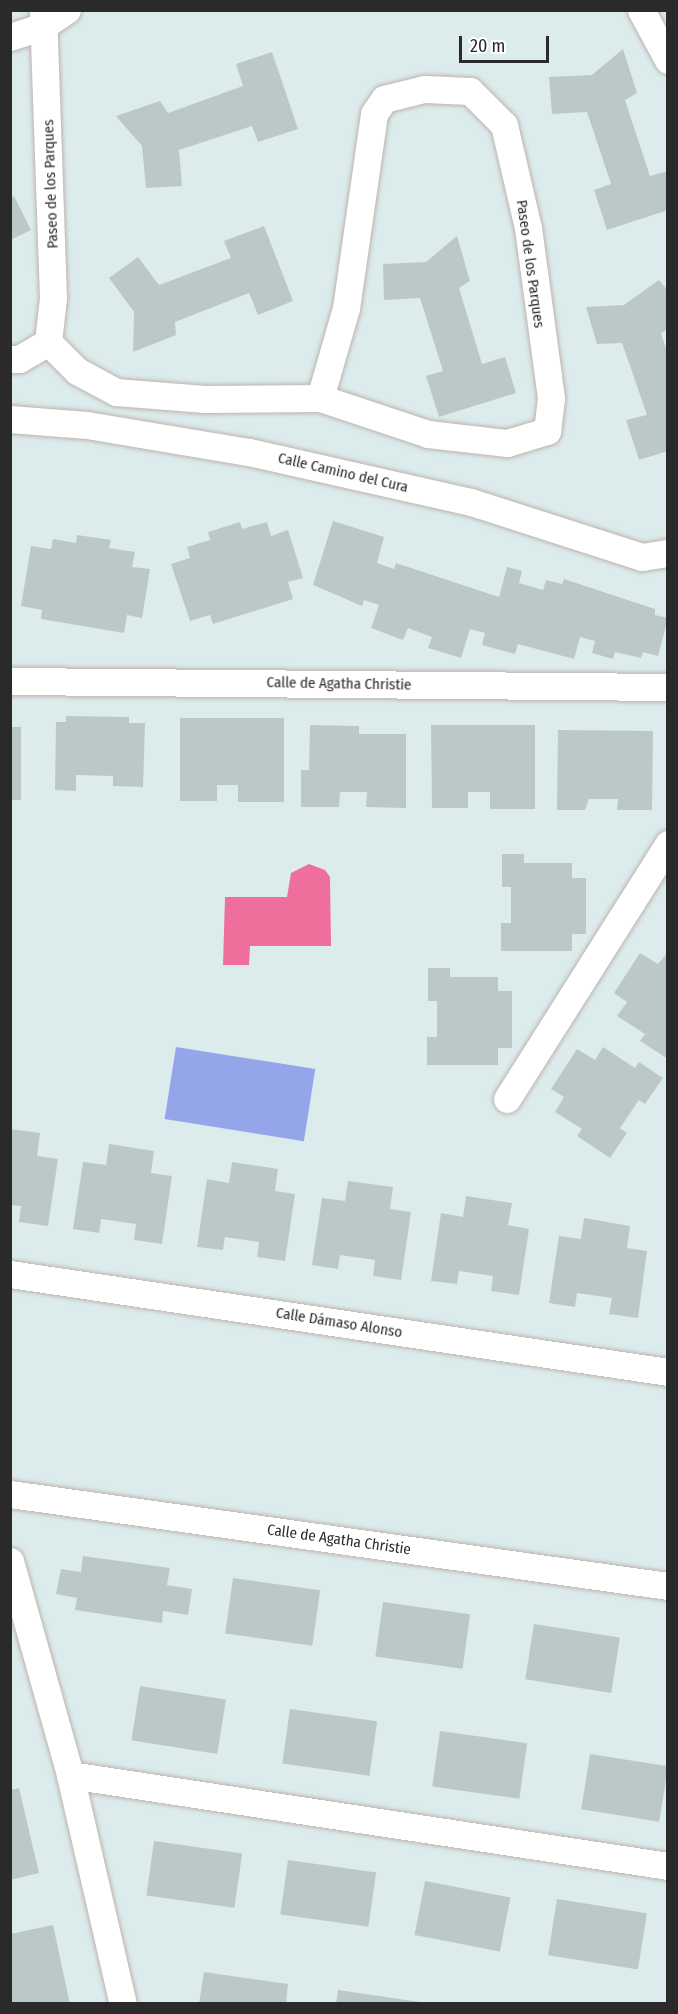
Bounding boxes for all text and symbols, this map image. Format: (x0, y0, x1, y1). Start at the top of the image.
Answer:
scale bar (462, 24, 552, 62)
text: 20 m (470, 35, 505, 57)
street label: Paseo de los Parques (40, 119, 62, 249)
street label: Paseo de los Parques (512, 199, 548, 329)
street label: Calle Camino del Cura (276, 449, 410, 497)
street label: Calle de Agatha Christie (266, 674, 412, 694)
street label: Calle Dámaso Alonso (274, 1304, 404, 1342)
street label: Calle de Agatha Christie (266, 1521, 412, 1559)

